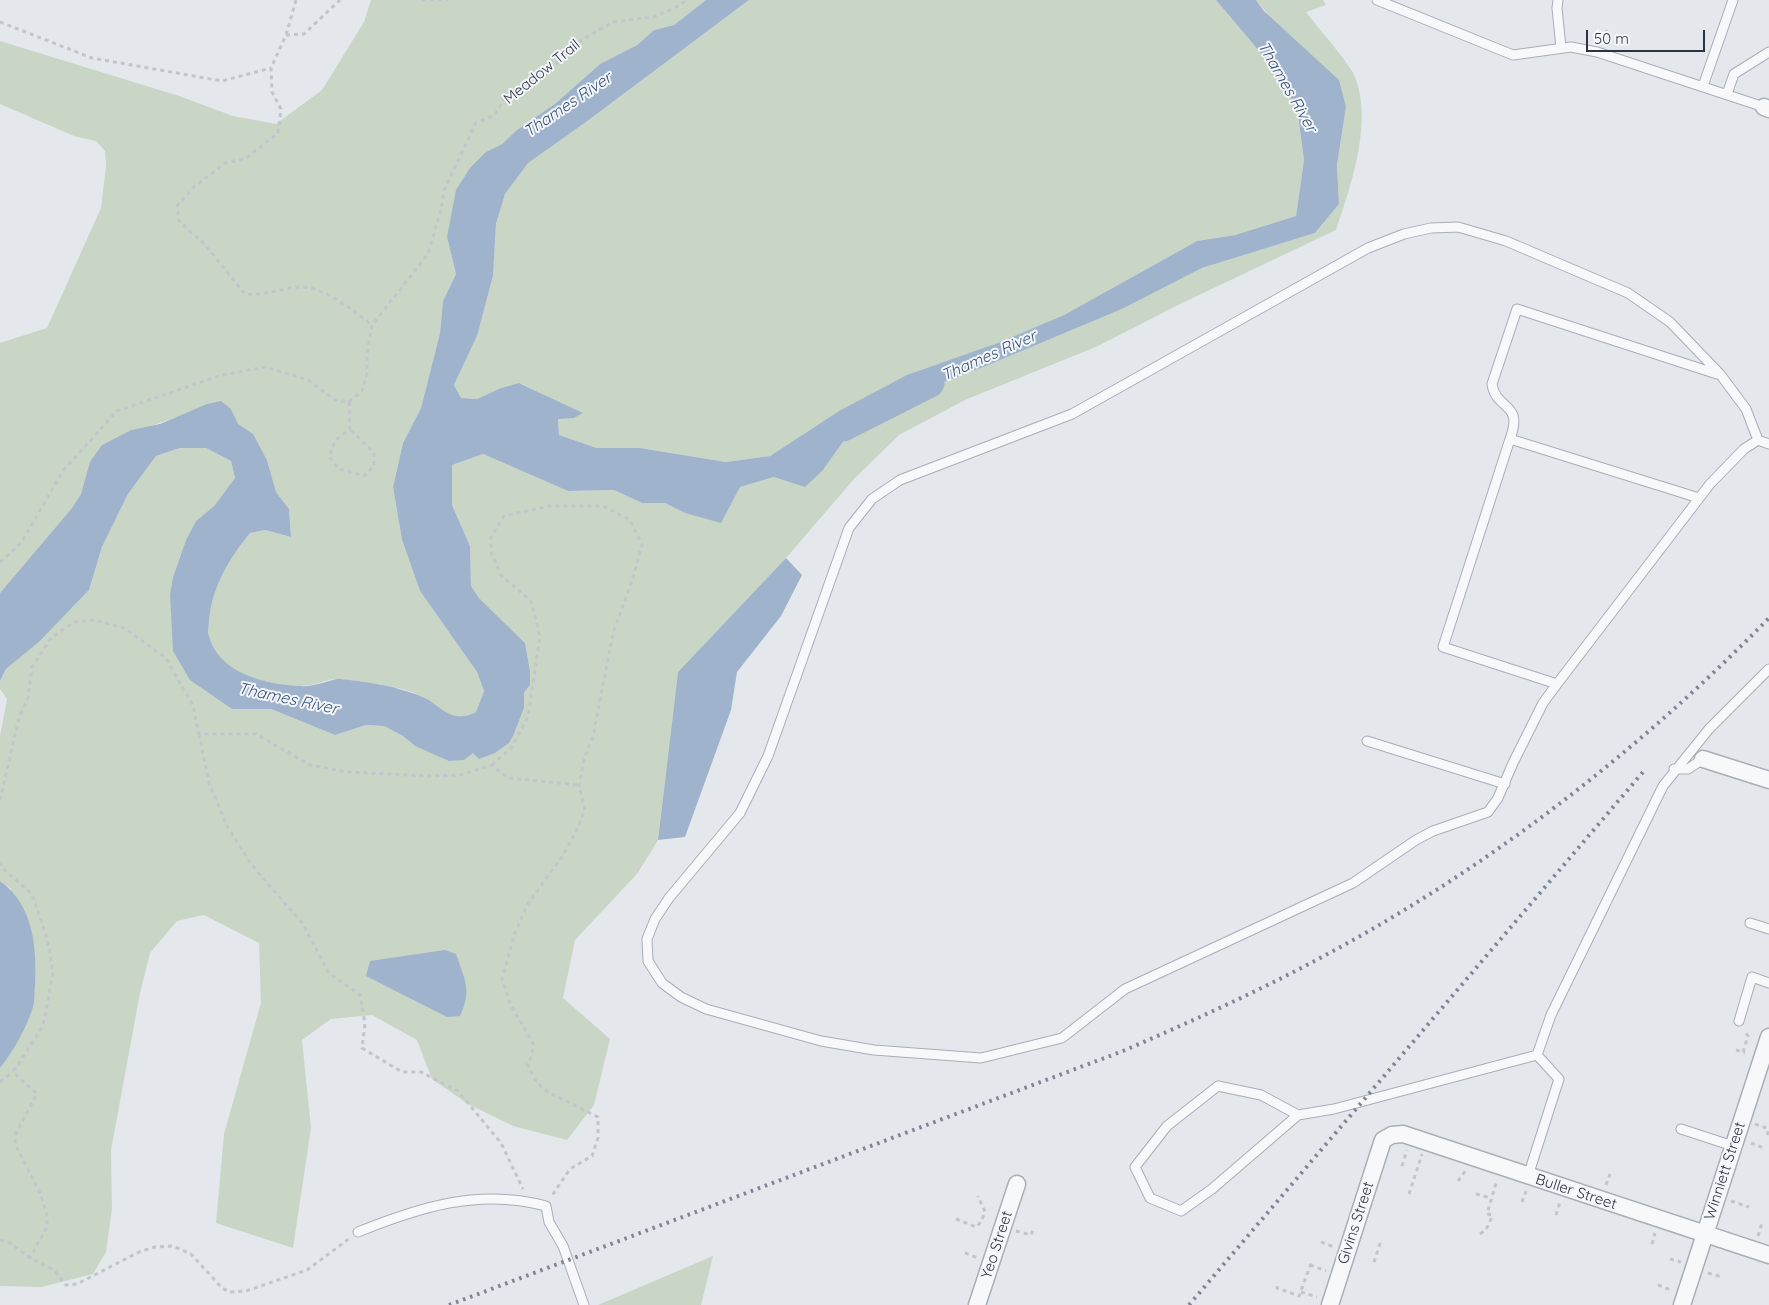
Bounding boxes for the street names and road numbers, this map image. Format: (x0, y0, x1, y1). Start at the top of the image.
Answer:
street label: Meadow Trail (500, 36, 584, 108)
street label: Winniett Street (1701, 1120, 1749, 1222)
street label: Buller Street (1533, 1170, 1619, 1214)
street label: Givins Street (1334, 1180, 1378, 1266)
street label: Yeo Street (978, 1209, 1016, 1281)

